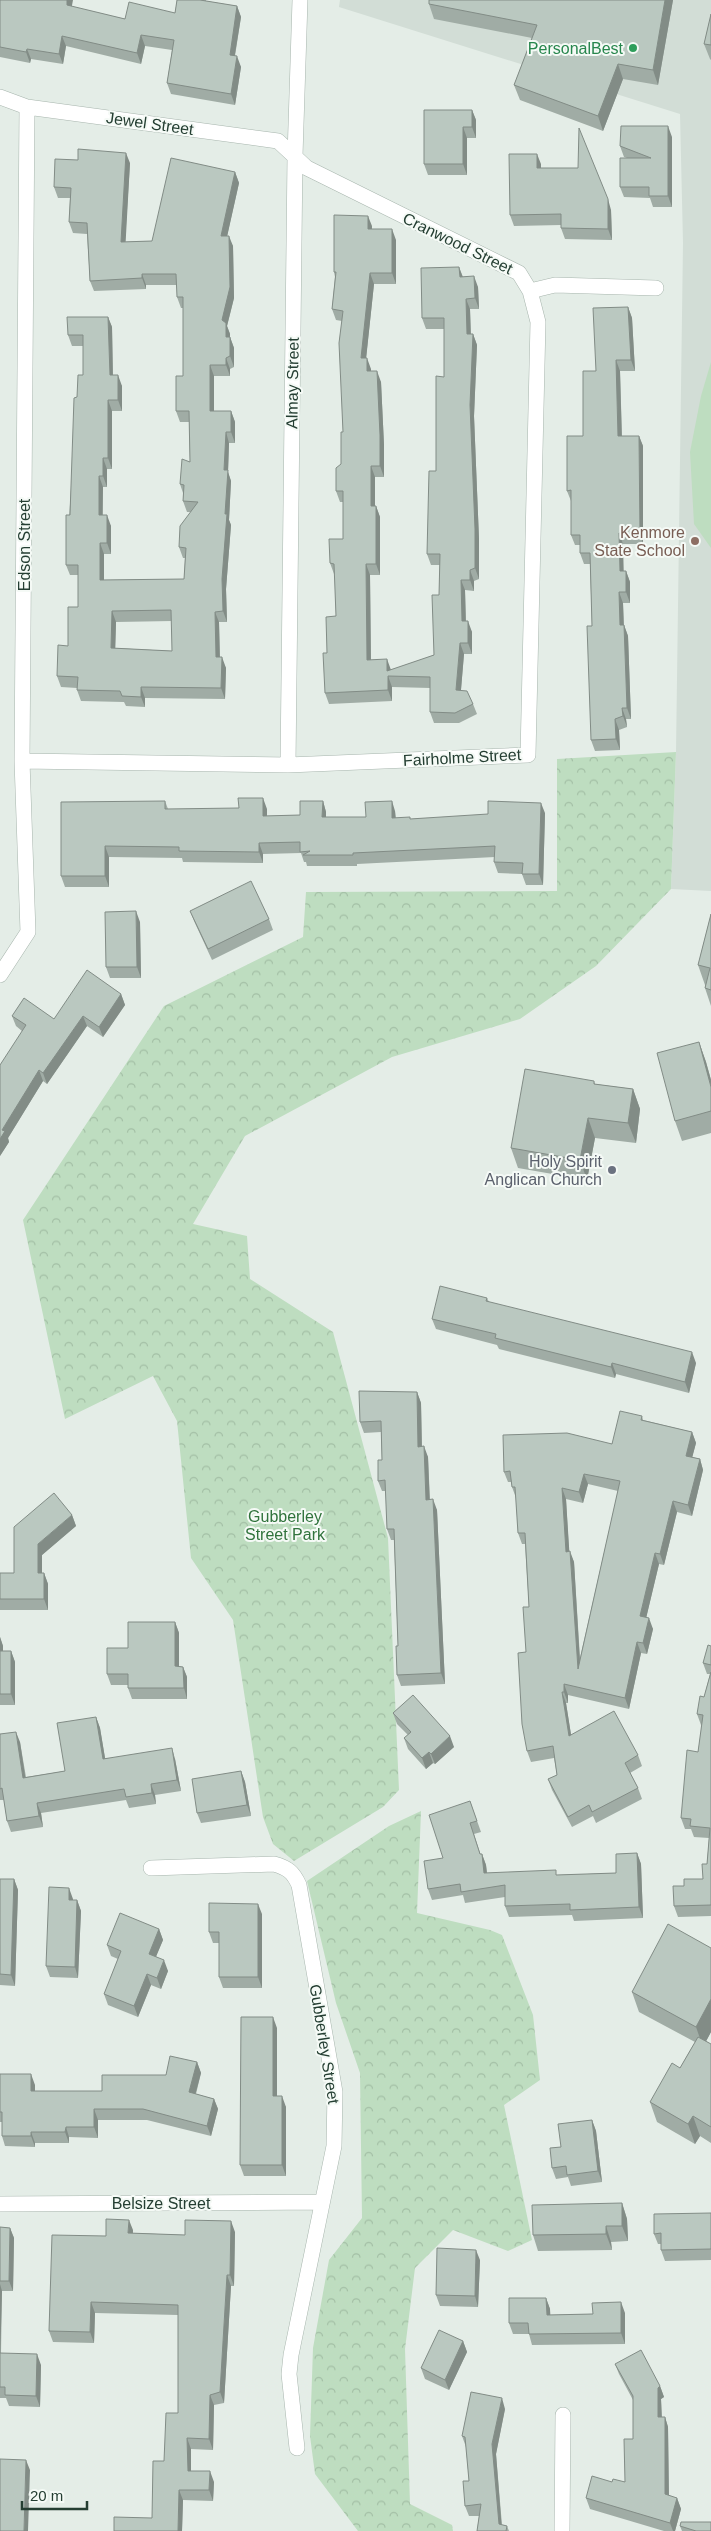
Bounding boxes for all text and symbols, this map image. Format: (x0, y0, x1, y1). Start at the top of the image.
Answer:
place label: PersonalBest (528, 40, 624, 57)
marker: PersonalBest (627, 42, 639, 54)
street label: Jewel Street (105, 109, 195, 138)
street label: Cranwood Street (400, 209, 516, 278)
street label: Almay Street (283, 337, 302, 429)
street label: Edson Street (16, 498, 33, 591)
place label: Kenmore State School (594, 524, 685, 559)
marker: Kenmore State School (689, 535, 701, 547)
street label: Fairholme Street (403, 746, 522, 769)
place label: Holy Spirit Anglican Church (485, 1153, 603, 1188)
marker: Holy Spirit Anglican Church (606, 1164, 618, 1176)
park label: Gubberley Street Park (245, 1508, 326, 1543)
street label: Gubberley Street (307, 1983, 342, 2106)
street label: Belsize Street (112, 2195, 211, 2212)
scale bar (22, 2478, 88, 2510)
text: 20 m (30, 2487, 63, 2504)

